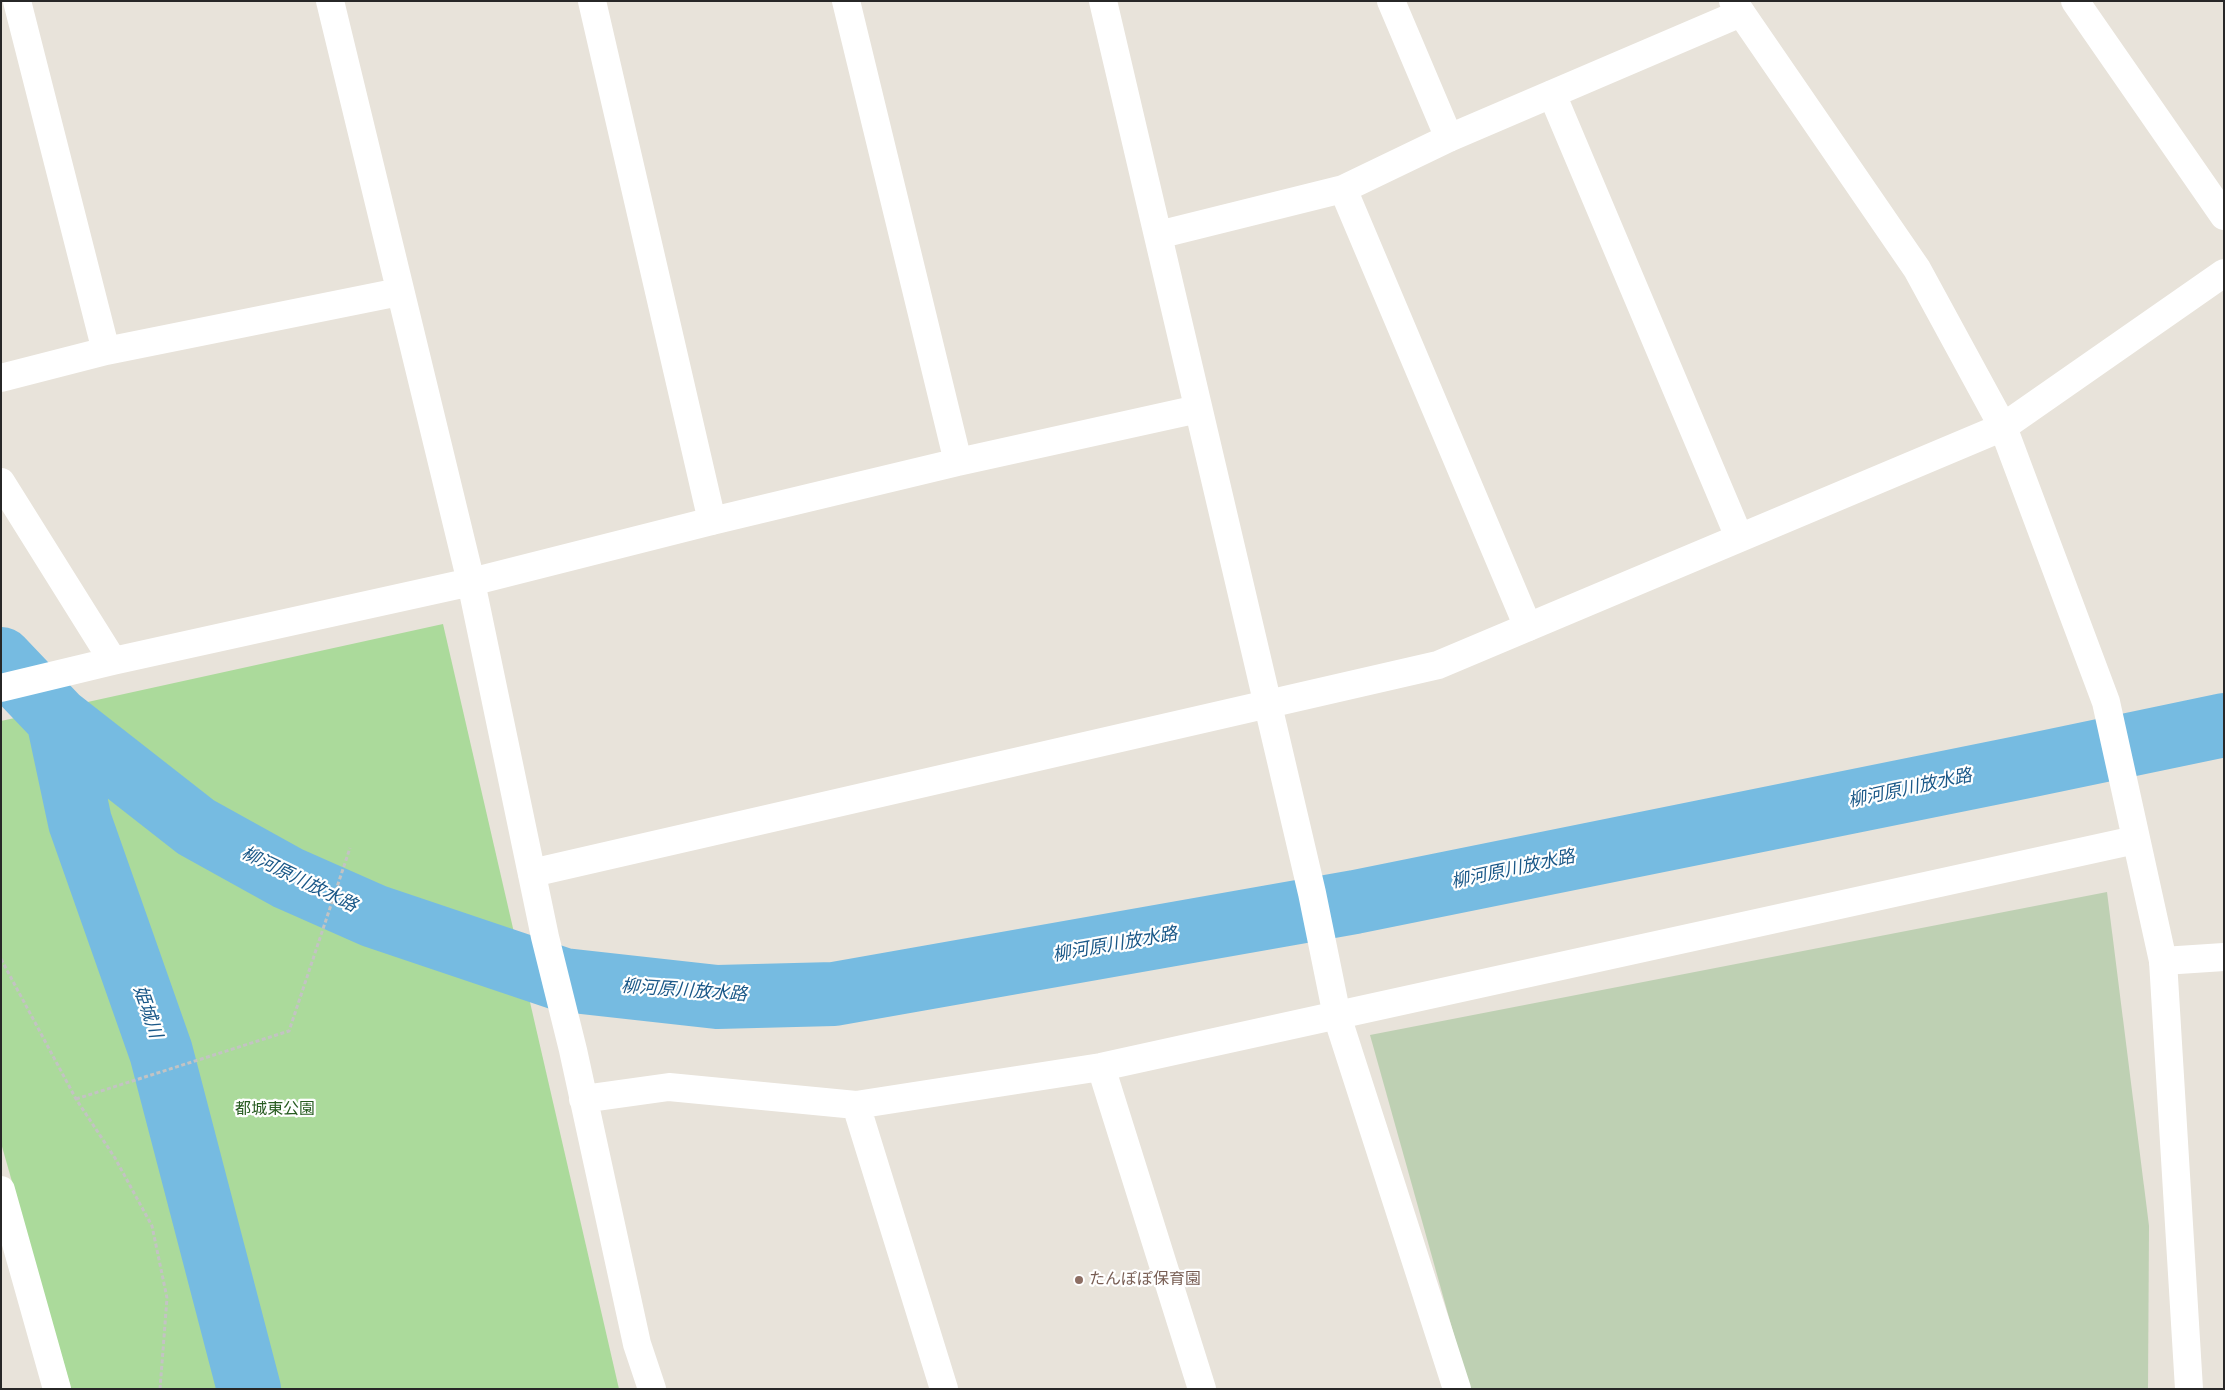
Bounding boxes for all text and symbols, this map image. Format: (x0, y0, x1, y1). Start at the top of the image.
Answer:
water label: 柳河原川放水路 (1846, 765, 1974, 813)
water label: 柳河原川放水路 (238, 843, 360, 917)
water label: 柳河原川放水路 (1449, 846, 1577, 894)
water label: 柳河原川放水路 (1051, 923, 1179, 967)
water label: 柳河原川放水路 (620, 976, 748, 1006)
water label: 姫城川 (128, 983, 166, 1041)
park label: 都城東公園 (235, 1100, 315, 1120)
place label: たんぽぽ保育園 (1089, 1270, 1201, 1290)
marker: たんぽぽ保育園 (1073, 1274, 1085, 1286)

